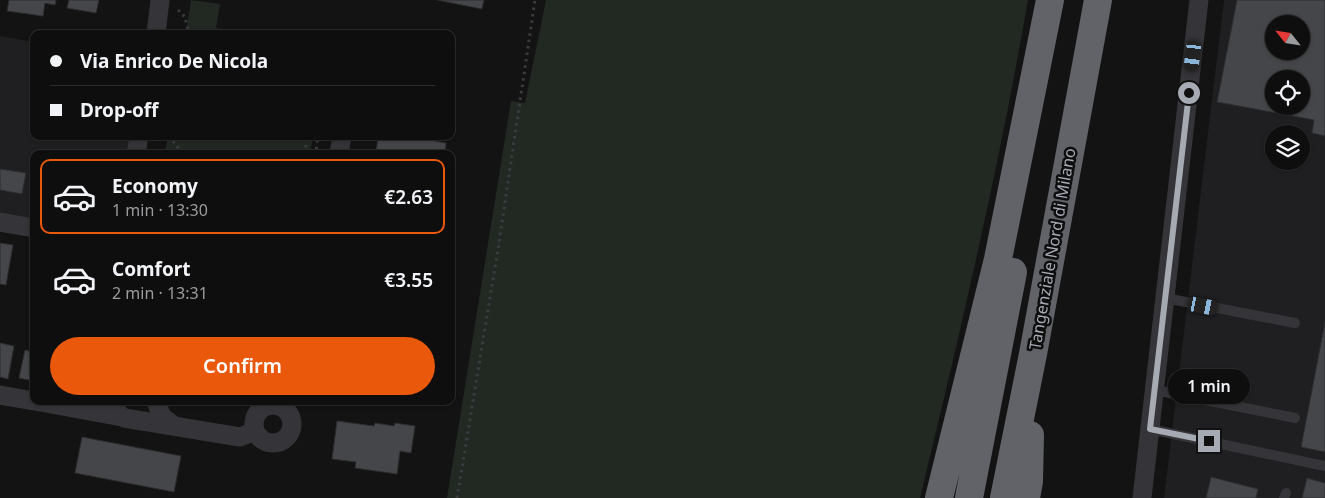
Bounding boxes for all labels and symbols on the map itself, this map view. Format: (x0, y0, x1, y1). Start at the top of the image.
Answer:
north arrow (1265, 15, 1310, 60)
car (1183, 40, 1202, 72)
route start (1178, 82, 1200, 104)
street label: Tangenziale Nord di Milano (1023, 146, 1081, 352)
car (1186, 296, 1219, 316)
callout: 1 min (1168, 368, 1250, 404)
route end (1198, 430, 1220, 452)

